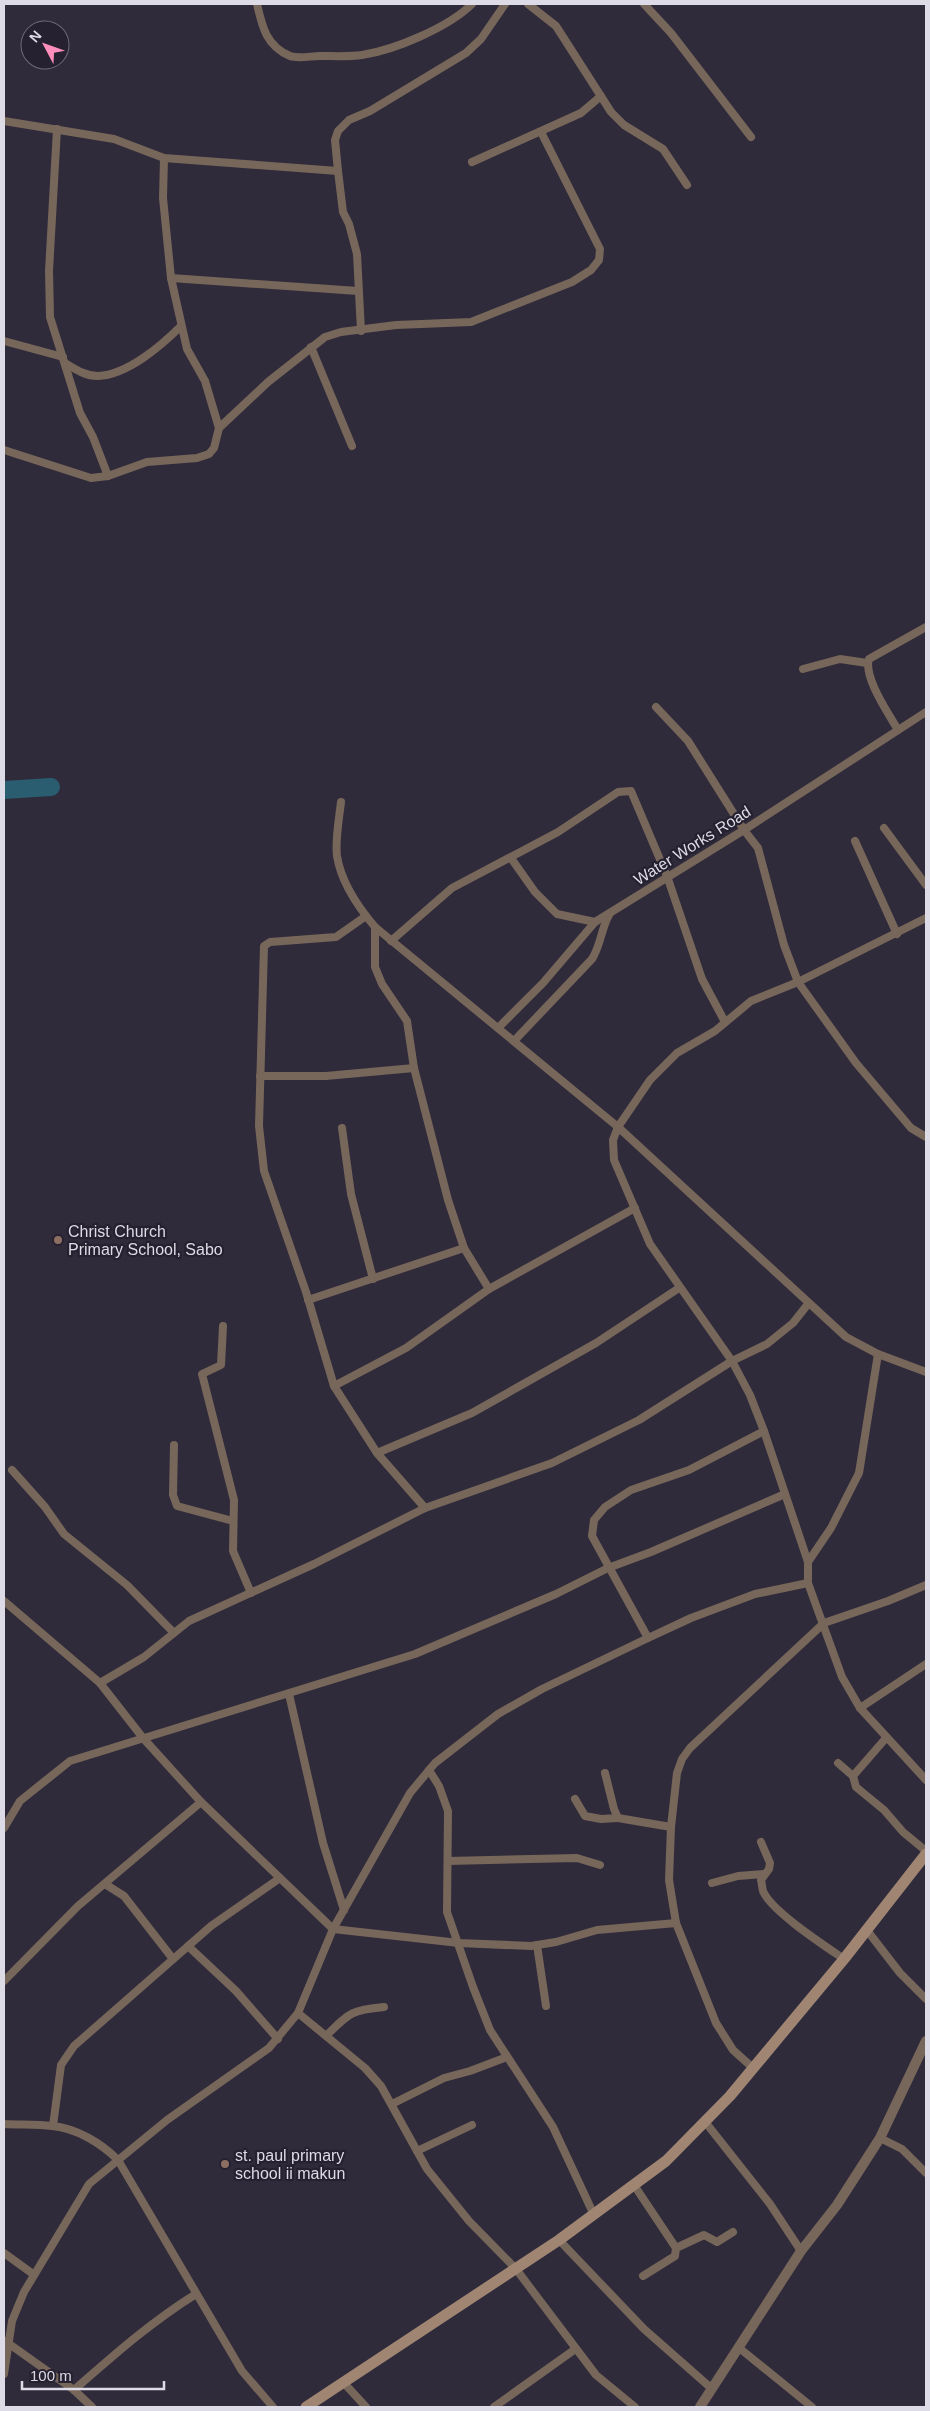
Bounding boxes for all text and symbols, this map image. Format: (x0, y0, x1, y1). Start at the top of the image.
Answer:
north arrow (20, 20, 70, 70)
text: N (26, 27, 45, 46)
street label: Water Works Road (631, 803, 754, 888)
place label: Christ Church Primary School, Sabo (68, 1223, 223, 1258)
marker: Christ Church Primary School, Sabo (52, 1234, 64, 1246)
place label: st. paul primary school ii makun (235, 2147, 345, 2182)
marker: st. paul primary school ii makun (219, 2158, 231, 2170)
scale bar (22, 2358, 165, 2390)
text: 100 m (30, 2367, 72, 2384)

